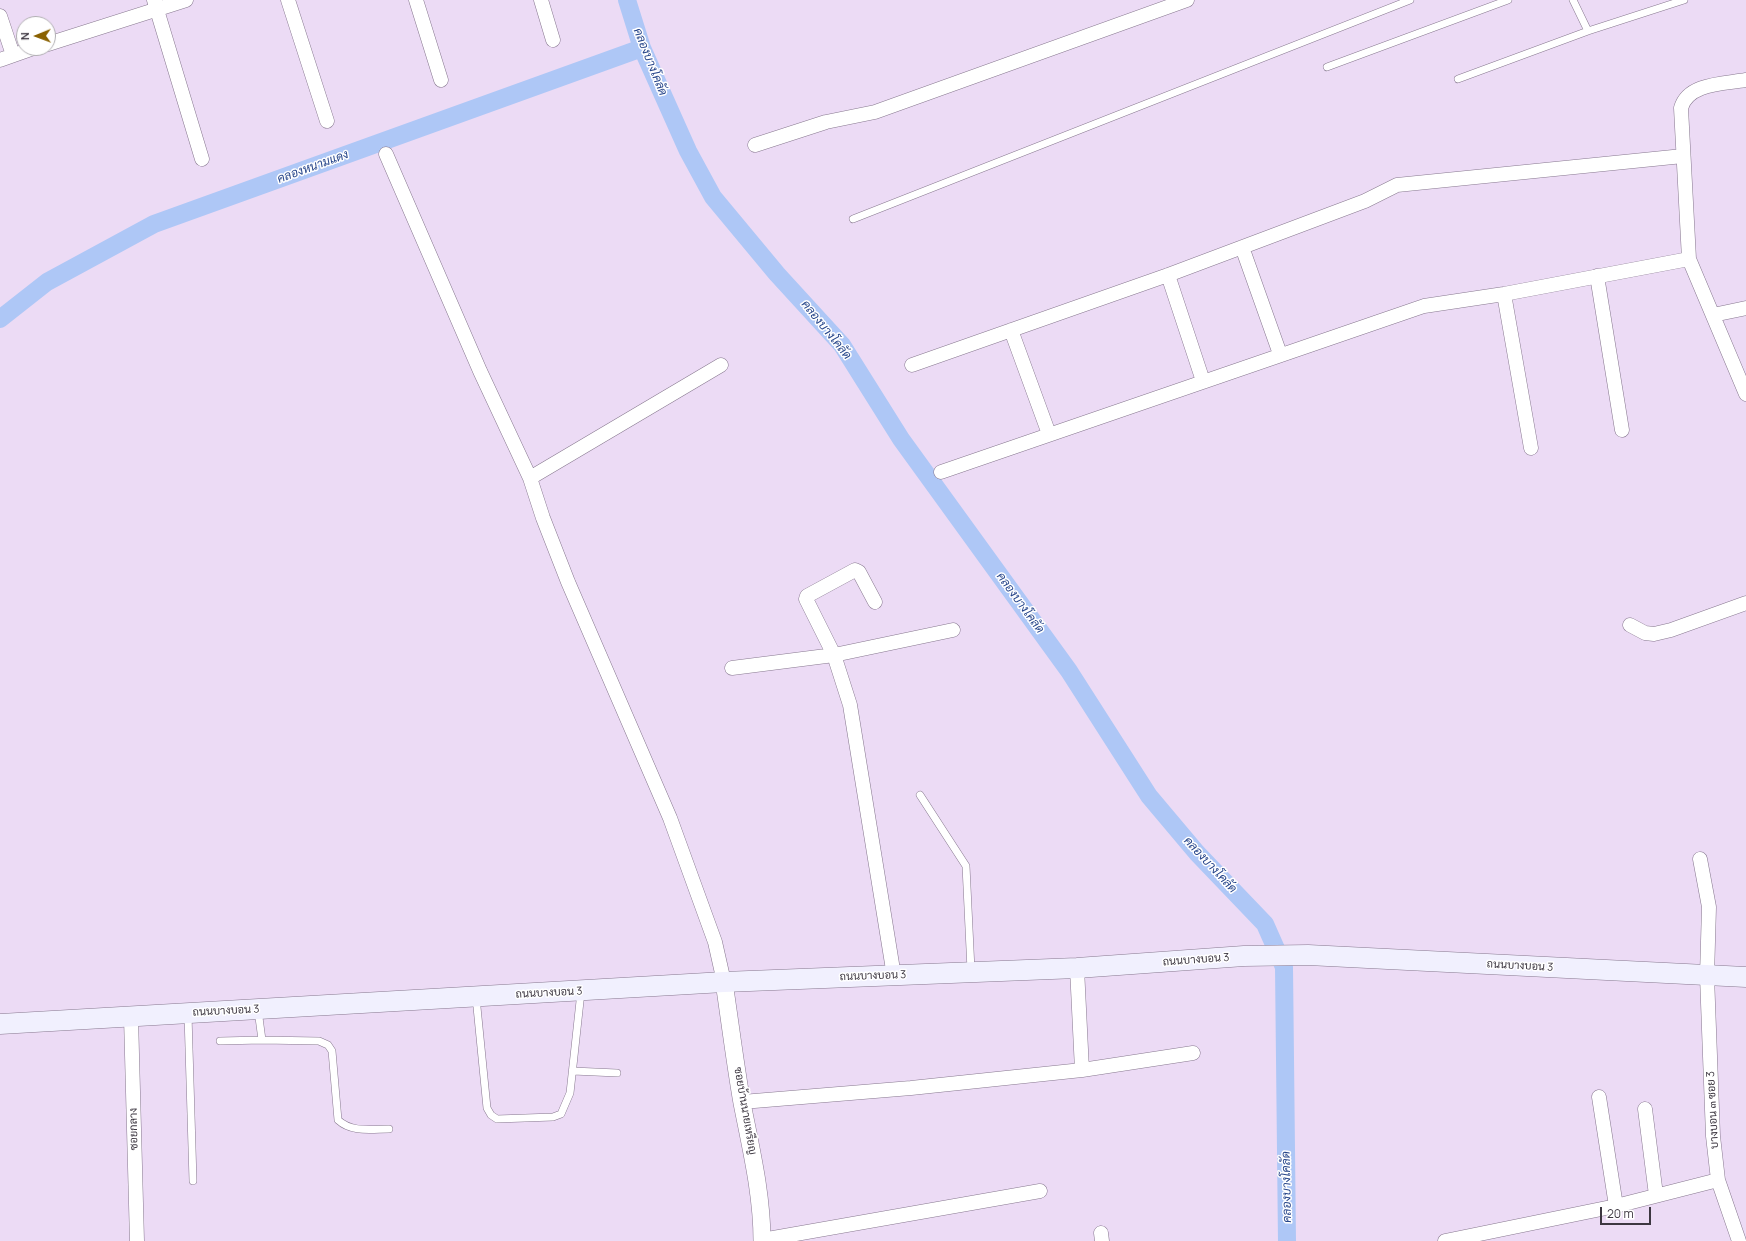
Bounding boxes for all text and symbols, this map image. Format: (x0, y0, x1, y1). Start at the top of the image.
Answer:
north arrow (16, 16, 56, 56)
water label: คลองบางโคลัด (630, 26, 670, 98)
text: N (17, 32, 32, 40)
water label: คลองหนามแดง (275, 147, 351, 187)
water label: คลองบางโคลัด (798, 298, 854, 362)
water label: คลองบางโคลัด (993, 570, 1047, 636)
water label: คลองบางโคลัด (1180, 834, 1240, 896)
street label: ถนนบางบอน 3 (1162, 951, 1230, 969)
street label: ถนนบางบอน 3 (1486, 958, 1554, 974)
street label: ถนนบางบอน 3 (839, 968, 907, 984)
street label: ถนนบางบอน 3 (515, 985, 583, 1001)
street label: ถนนบางบอน 3 (192, 1003, 260, 1019)
street label: ซอยบ้านนายเหรียญ (731, 1066, 759, 1156)
street label: บางบอน ๓ ซอย 3 (1704, 1071, 1722, 1149)
street label: ซอยกลาง (127, 1108, 141, 1150)
water label: คลองบางโคลัด (1279, 1151, 1295, 1223)
scale bar (1602, 1199, 1653, 1225)
text: 20 m (1607, 1205, 1634, 1222)

